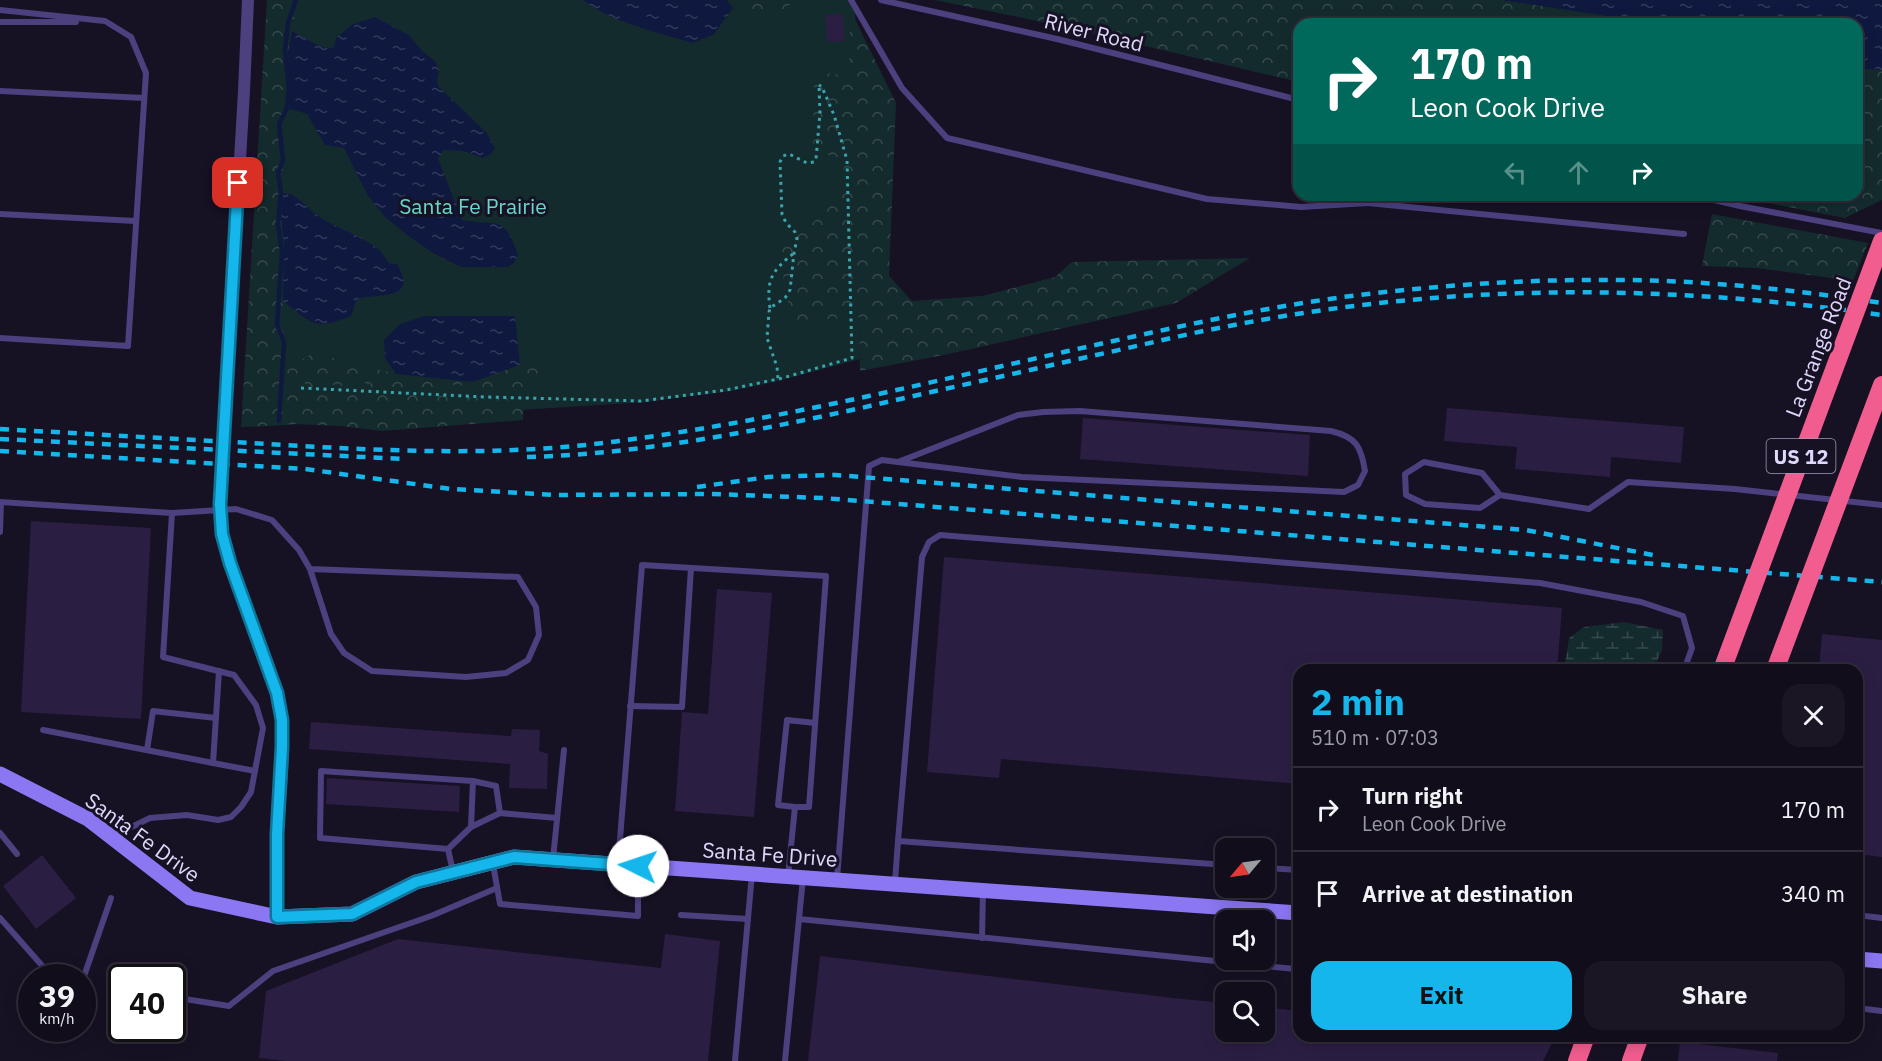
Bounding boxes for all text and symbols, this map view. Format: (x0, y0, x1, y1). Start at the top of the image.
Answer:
street label: River Road (1041, 6, 1147, 58)
text: 170 m (1410, 36, 1533, 91)
icon: right (1311, 42, 1389, 120)
text: Leon Cook Drive (1410, 89, 1605, 124)
icon: left (1499, 156, 1532, 189)
icon: ahead (1562, 156, 1595, 189)
icon: right (1625, 156, 1658, 189)
pin (212, 157, 263, 208)
icon: arrive (221, 166, 254, 199)
park label: Santa Fe Prairie (399, 192, 547, 220)
street label: La Grange Road (1778, 273, 1858, 421)
road number: US 12 (1766, 439, 1836, 473)
text: 2 min (1311, 678, 1405, 725)
button: close (1782, 684, 1845, 747)
text: 510 m · 07:03 (1311, 724, 1439, 751)
text: Turn right (1362, 781, 1463, 810)
street label: Santa Fe Drive (80, 786, 206, 888)
icon: right (1311, 793, 1344, 826)
text: 170 m (1781, 795, 1845, 824)
text: Leon Cook Drive (1362, 810, 1507, 837)
position arrow (606, 834, 670, 898)
street label: Santa Fe Drive (702, 835, 838, 873)
north arrow (1215, 838, 1275, 898)
map controls (1215, 838, 1275, 1042)
icon: arrive (1311, 877, 1344, 910)
text: Arrive at destination (1362, 879, 1573, 908)
text: 340 m (1781, 879, 1845, 908)
button: sound (1215, 910, 1275, 970)
button: Exit (1311, 961, 1572, 1030)
button: Share (1584, 961, 1845, 1030)
speed limit sign: 40 (108, 964, 186, 1042)
text: 39 (39, 976, 75, 1015)
button: search (1215, 982, 1275, 1042)
text: km/h (39, 1009, 75, 1028)

